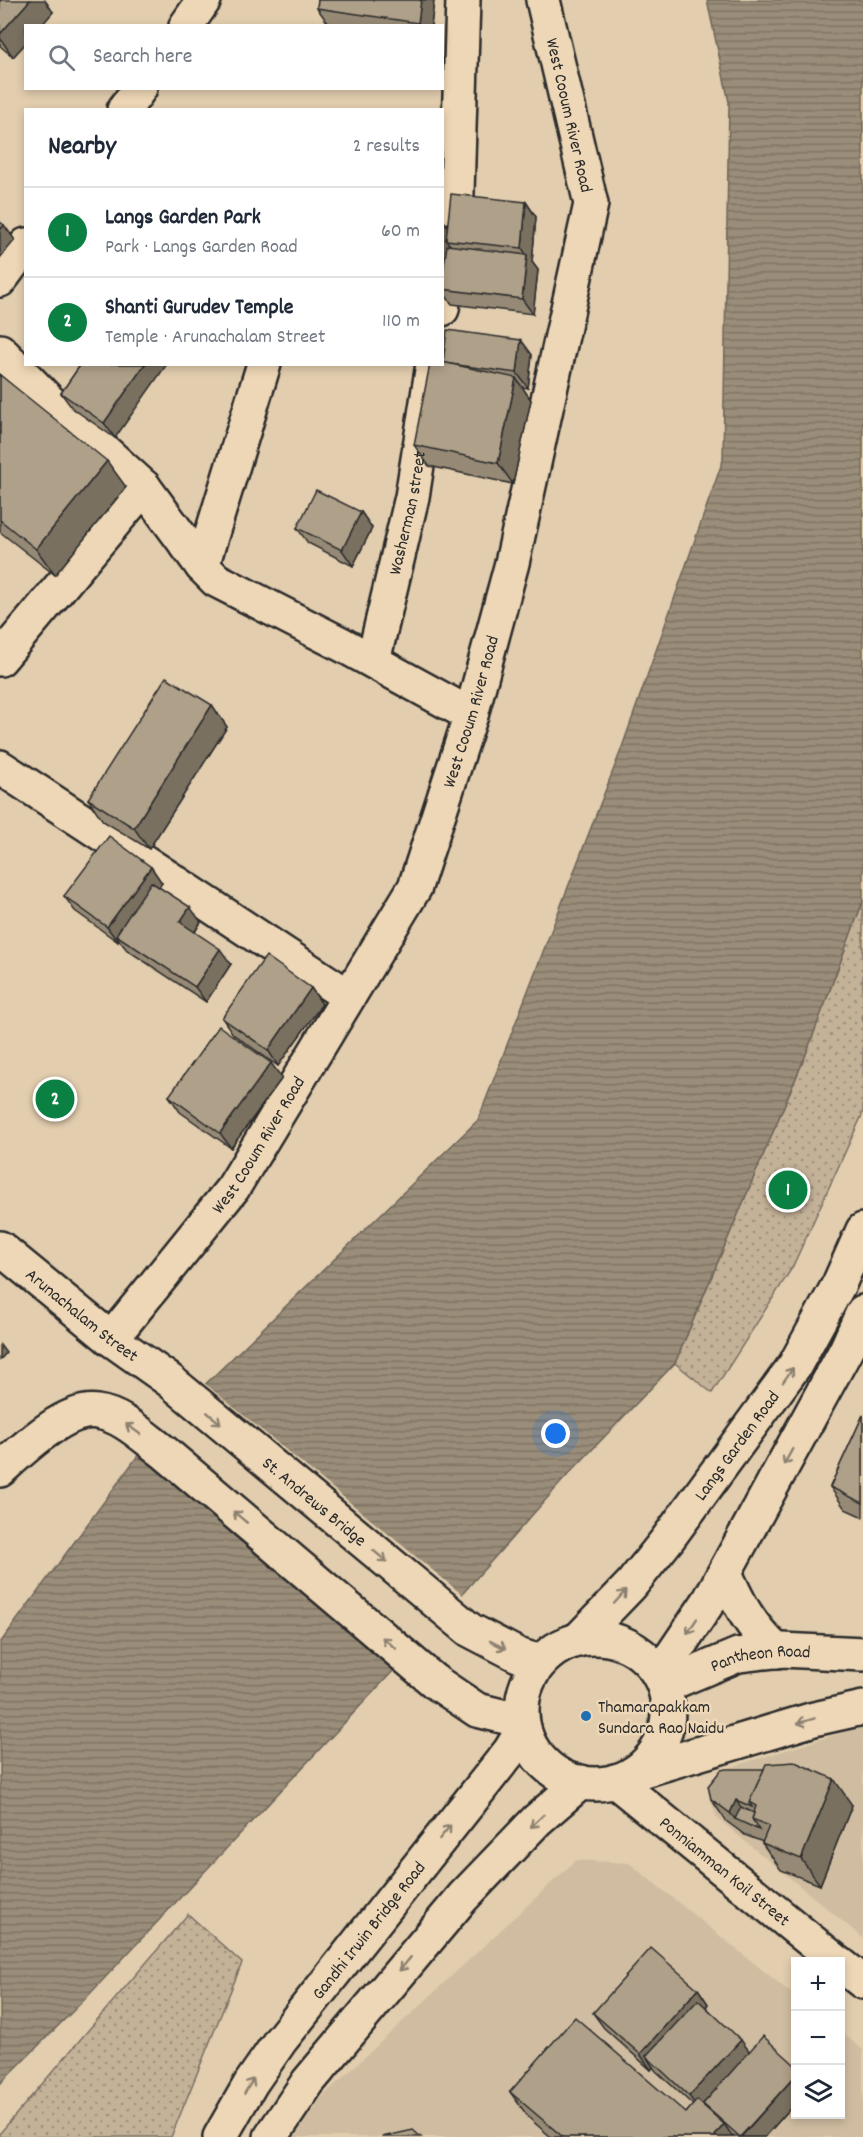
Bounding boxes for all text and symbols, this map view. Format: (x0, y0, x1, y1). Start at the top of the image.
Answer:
search box (24, 24, 444, 90)
street label: West Cooum River Road (538, 36, 597, 195)
icon: search (45, 41, 78, 74)
text: Search here (93, 42, 192, 73)
text: Nearby (48, 129, 116, 166)
text: 2 results (353, 133, 420, 161)
text: Langs Garden Park (105, 203, 261, 234)
text: 1 (65, 218, 70, 246)
text: 60 m (381, 218, 420, 246)
text: Park · Langs Garden Road (105, 234, 298, 262)
text: Shanti Gurudev Temple (105, 293, 294, 324)
text: 2 (63, 308, 72, 336)
text: 110 m (382, 308, 420, 336)
text: Temple · Arunachalam Street (105, 324, 325, 352)
street label: Washerman street (384, 449, 434, 578)
street label: West Cooum River Road (438, 633, 507, 792)
street label: West Cooum River Road (207, 1073, 312, 1220)
pin: 2 (36, 1076, 74, 1122)
pin: 1 (768, 1168, 808, 1212)
street label: Arunachalam Street (19, 1264, 143, 1370)
one-way arrow (782, 1367, 794, 1383)
street label: Langs Garden Road (690, 1387, 787, 1507)
one-way arrow (206, 1411, 222, 1424)
your location (541, 1419, 570, 1448)
one-way arrow (125, 1423, 141, 1435)
one-way arrow (782, 1447, 793, 1465)
street label: St. Andrews Bridge (256, 1452, 371, 1554)
one-way arrow (232, 1510, 248, 1523)
one-way arrow (372, 1549, 388, 1562)
one-way arrow (613, 1590, 627, 1605)
one-way arrow (686, 1618, 698, 1634)
one-way arrow (382, 1636, 397, 1650)
one-way arrow (489, 1640, 507, 1652)
street label: Pantheon Road (707, 1640, 811, 1680)
place label: Thamarapakkam Sundara Rao Naidu (598, 1696, 724, 1742)
marker: Thamarapakkam Sundara Rao Naidu (579, 1709, 593, 1723)
one-way arrow (797, 1716, 816, 1727)
street label: Ponniamman Koil Street (653, 1812, 794, 1934)
one-way arrow (530, 1813, 545, 1827)
one-way arrow (438, 1825, 452, 1840)
street label: Gandhi Irwin Bridge Road (307, 1857, 433, 2006)
one-way arrow (399, 1956, 412, 1972)
map controls (791, 1957, 845, 2119)
button: + (791, 1957, 845, 2011)
button: − (791, 2011, 845, 2065)
button: layers (791, 2065, 845, 2119)
one-way arrow (244, 2078, 256, 2095)

